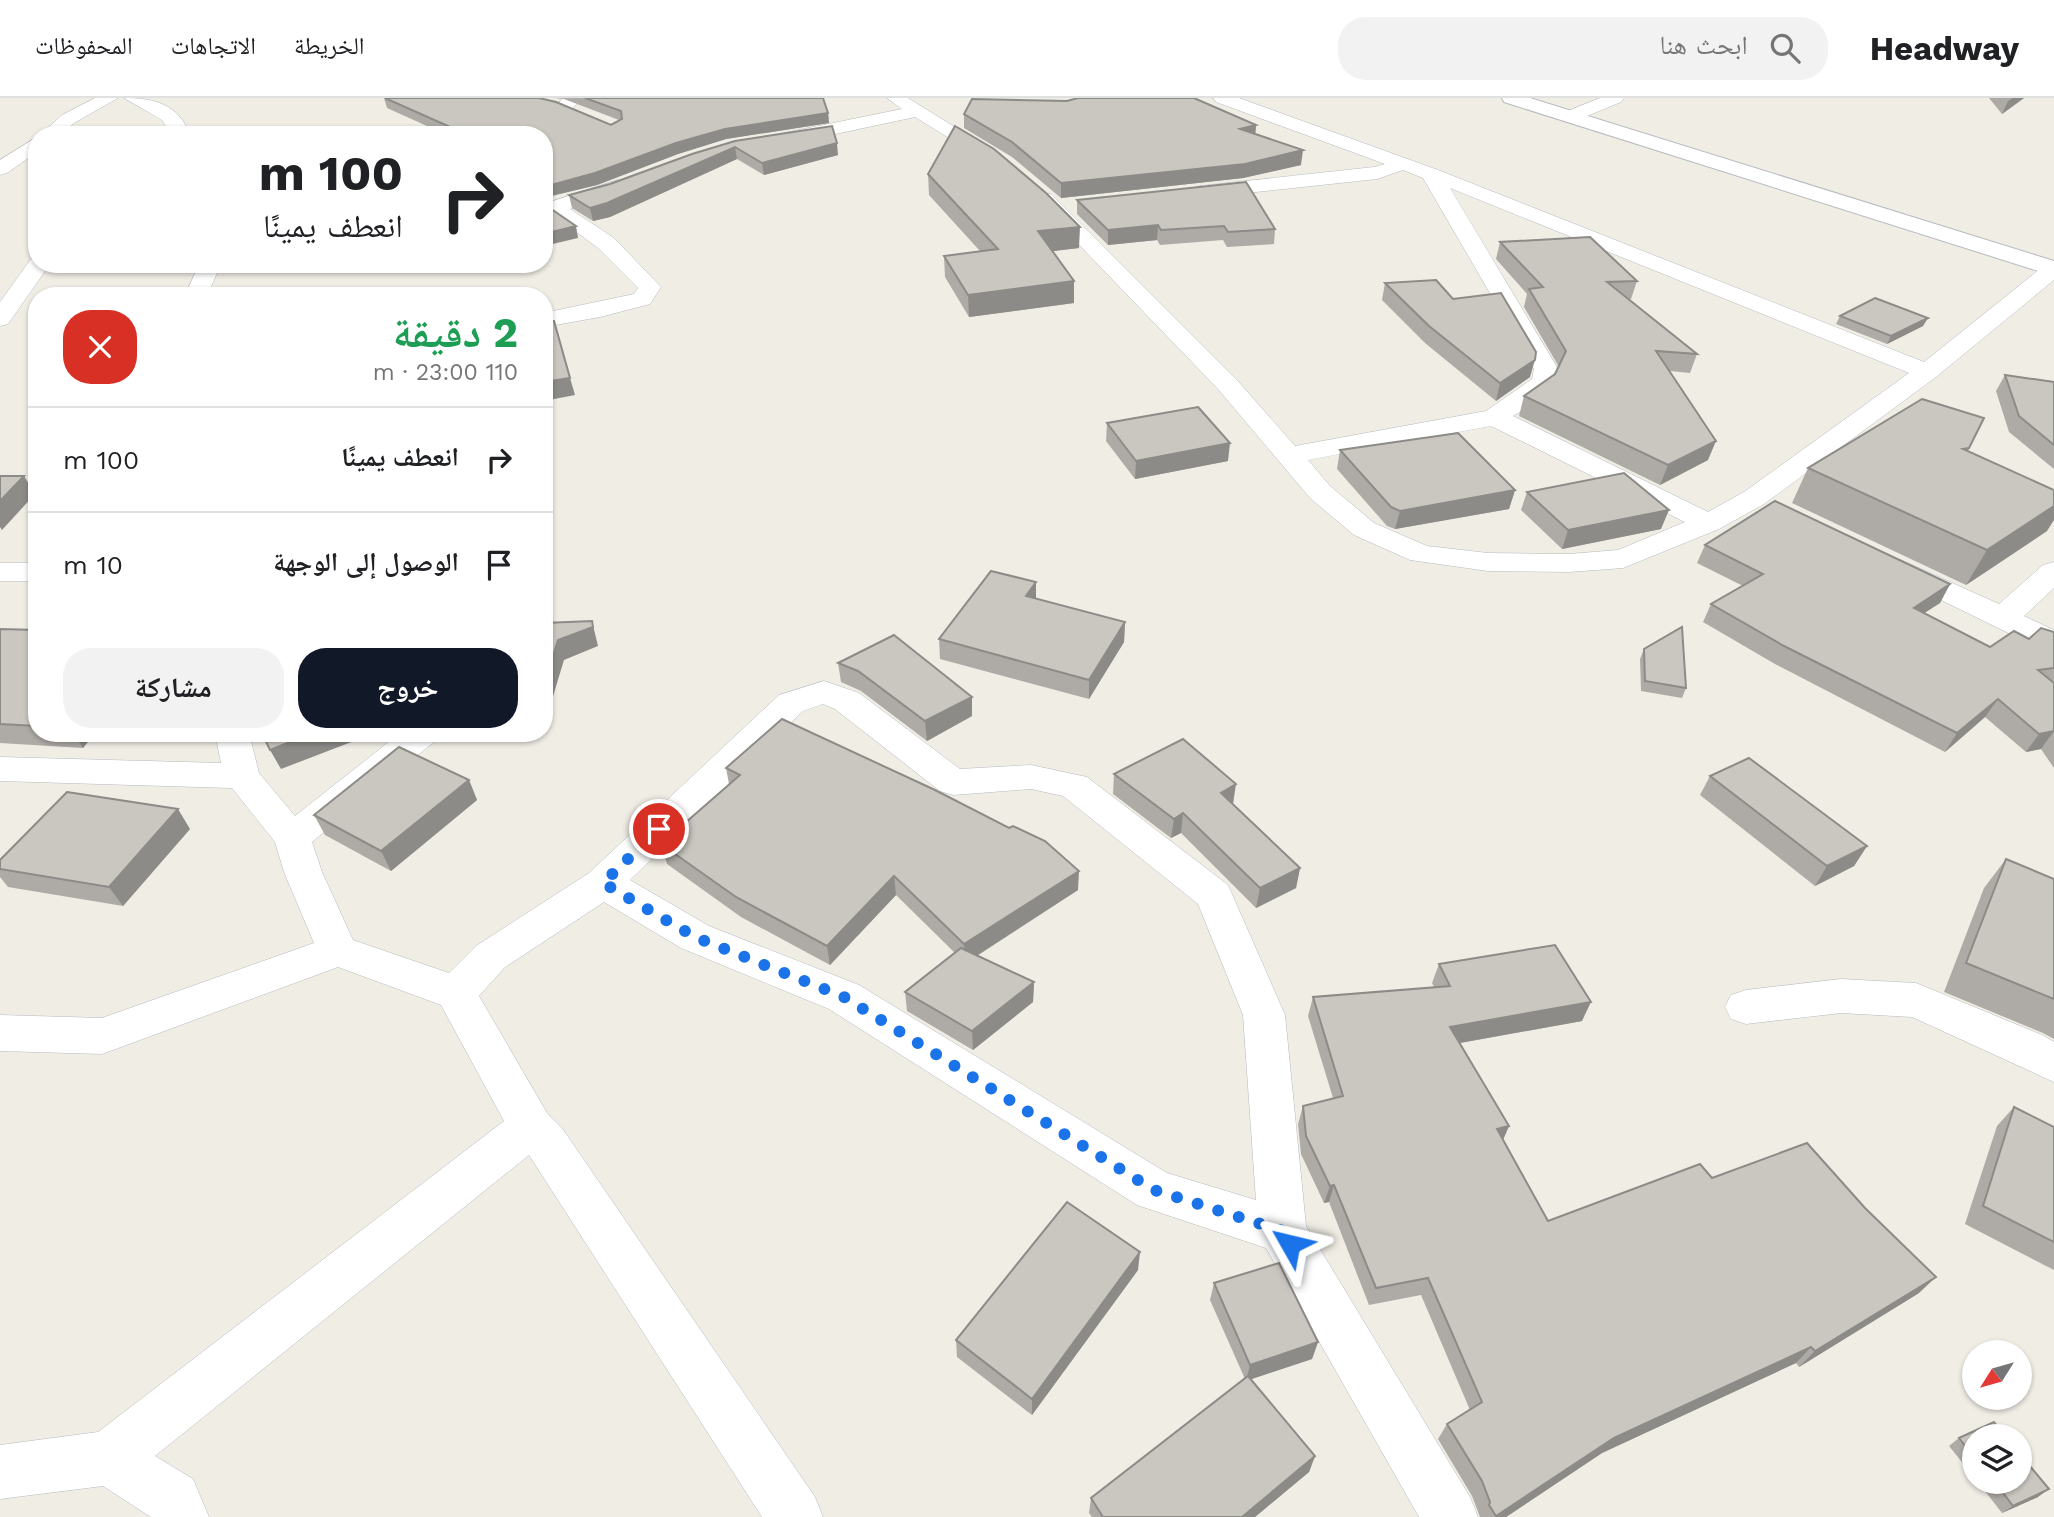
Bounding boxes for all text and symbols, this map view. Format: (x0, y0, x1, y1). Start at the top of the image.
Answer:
search box (1338, 17, 1828, 80)
icon: search (1766, 29, 1804, 67)
text: Headway (1870, 29, 2019, 68)
text: ابحث هنا (1660, 30, 1748, 60)
text: المحفوظات (35, 32, 133, 60)
text: الاتجاهات (171, 32, 256, 60)
text: الخريطة (294, 32, 365, 60)
text: 100 m (259, 144, 403, 202)
icon: right (427, 154, 518, 245)
text: انعطف يمينًا (263, 207, 403, 245)
text: 2 دقيقة (393, 308, 518, 357)
button: close (63, 310, 137, 384)
text: 110 m · 23:00 (373, 359, 518, 386)
icon: right (480, 441, 518, 479)
text: انعطف يمينًا (341, 442, 459, 472)
text: 100 m (63, 445, 139, 475)
icon: arrive (480, 546, 518, 584)
text: الوصول إلى الوجهة (273, 547, 459, 577)
text: 10 m (63, 550, 123, 580)
button: مشاركة (63, 648, 284, 728)
button: خروج (298, 648, 518, 728)
pin (629, 799, 689, 859)
icon: arrive (640, 810, 678, 848)
position arrow (1253, 1207, 1327, 1281)
north arrow (1962, 1340, 2032, 1410)
map controls (1962, 1340, 2032, 1494)
button: layers (1962, 1424, 2032, 1494)

